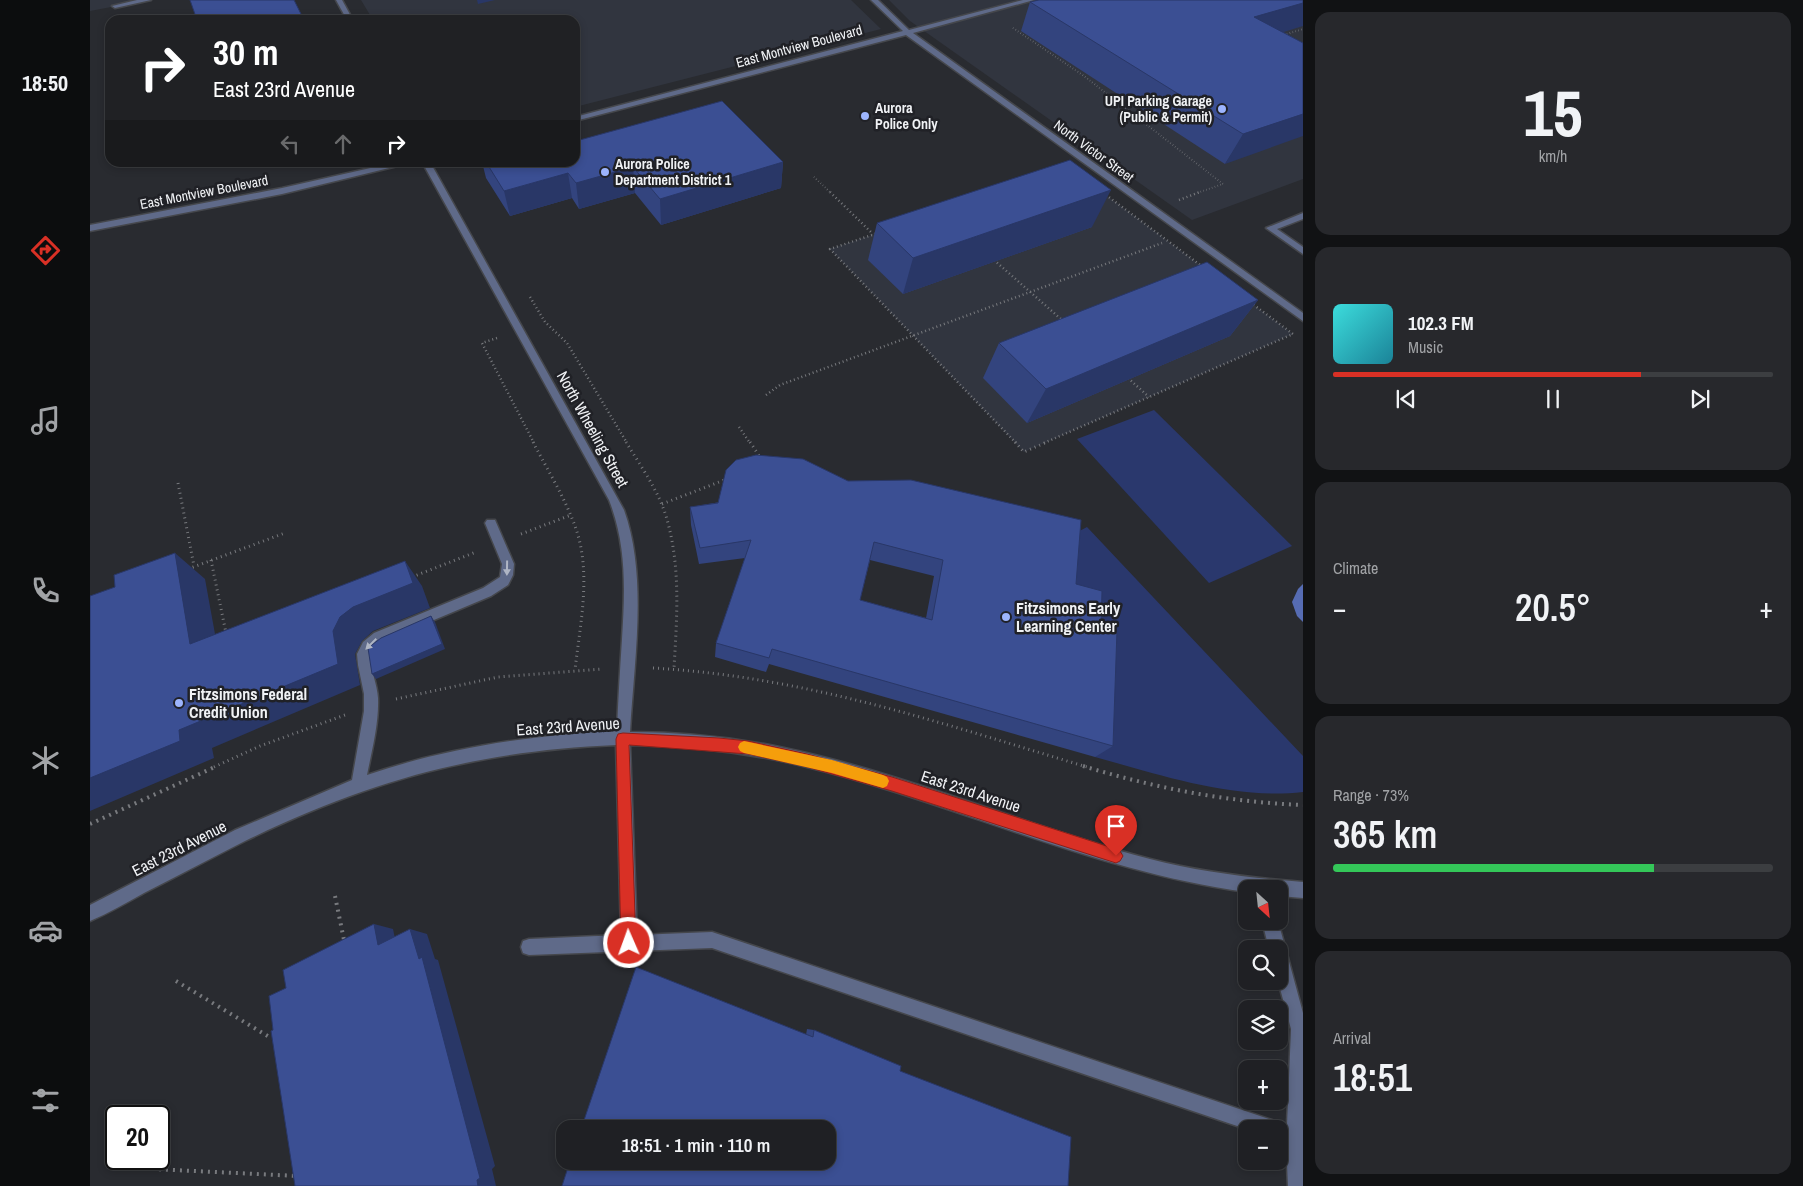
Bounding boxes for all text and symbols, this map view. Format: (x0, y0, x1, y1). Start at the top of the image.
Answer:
street label: East Montview Boulevard (734, 20, 864, 72)
text: 30 m (213, 29, 278, 76)
icon: right (130, 35, 195, 100)
text: 18:50 (22, 68, 68, 98)
text: 15 (1523, 69, 1583, 156)
text: East 23rd Avenue (213, 74, 355, 104)
place label: UPI Parking Garage (Public & Permit) (1105, 92, 1212, 126)
place label: Aurora Police Only (875, 99, 938, 133)
marker: UPI Parking Garage (Public & Permit) (1216, 103, 1228, 115)
marker: Aurora Police Only (859, 110, 871, 122)
street label: North Victor Street (1050, 116, 1138, 186)
icon: left (276, 130, 304, 158)
icon: ahead (329, 130, 357, 158)
icon: right (382, 130, 410, 158)
text: km/h (1539, 145, 1567, 167)
place label: Aurora Police Department District 1 (615, 155, 732, 189)
marker: Aurora Police Department District 1 (599, 166, 611, 178)
street label: East Montview Boulevard (138, 171, 270, 213)
icon: directions (28, 233, 63, 268)
text: 102.3 FM (1408, 310, 1474, 336)
text: Music (1408, 336, 1443, 358)
street label: North Wheeling Street (552, 367, 634, 491)
icon: previous (1392, 385, 1420, 413)
icon: pause (1539, 385, 1567, 413)
icon: next (1686, 385, 1714, 413)
icon: music (28, 403, 63, 438)
text: Climate (1333, 557, 1378, 579)
one-way arrow (503, 560, 511, 576)
icon: phone (28, 573, 63, 608)
text: 20.5° (1515, 582, 1591, 633)
text: − (1333, 589, 1346, 627)
text: + (1760, 589, 1773, 627)
place label: Fitzsimons Early Learning Center (1016, 597, 1121, 637)
marker: Fitzsimons Early Learning Center (1000, 611, 1012, 623)
one-way arrow (365, 638, 377, 650)
place label: Fitzsimons Federal Credit Union (189, 683, 307, 723)
marker: Fitzsimons Federal Credit Union (173, 697, 185, 709)
street label: East 23rd Avenue (516, 711, 620, 741)
icon: climate (28, 743, 63, 778)
street label: East 23rd Avenue (918, 765, 1024, 817)
text: Range · 73% (1333, 784, 1409, 806)
pin (1095, 805, 1137, 856)
text: 365 km (1333, 809, 1437, 860)
icon: arrive (1102, 812, 1130, 840)
street label: East 23rd Avenue (128, 815, 230, 881)
north arrow (1238, 880, 1288, 930)
map controls (1238, 880, 1288, 1170)
icon: car (28, 913, 63, 948)
position arrow (602, 916, 654, 968)
button: search (1238, 940, 1288, 990)
button: layers (1238, 1000, 1288, 1050)
text: Arrival (1333, 1027, 1371, 1049)
text: 18:51 (1333, 1052, 1412, 1103)
button: + (1238, 1060, 1288, 1110)
icon: filters (28, 1083, 63, 1118)
speed limit sign: 20 (105, 1105, 170, 1170)
button: − (1238, 1120, 1288, 1170)
text: 18:51 · 1 min · 110 m (622, 1132, 770, 1158)

